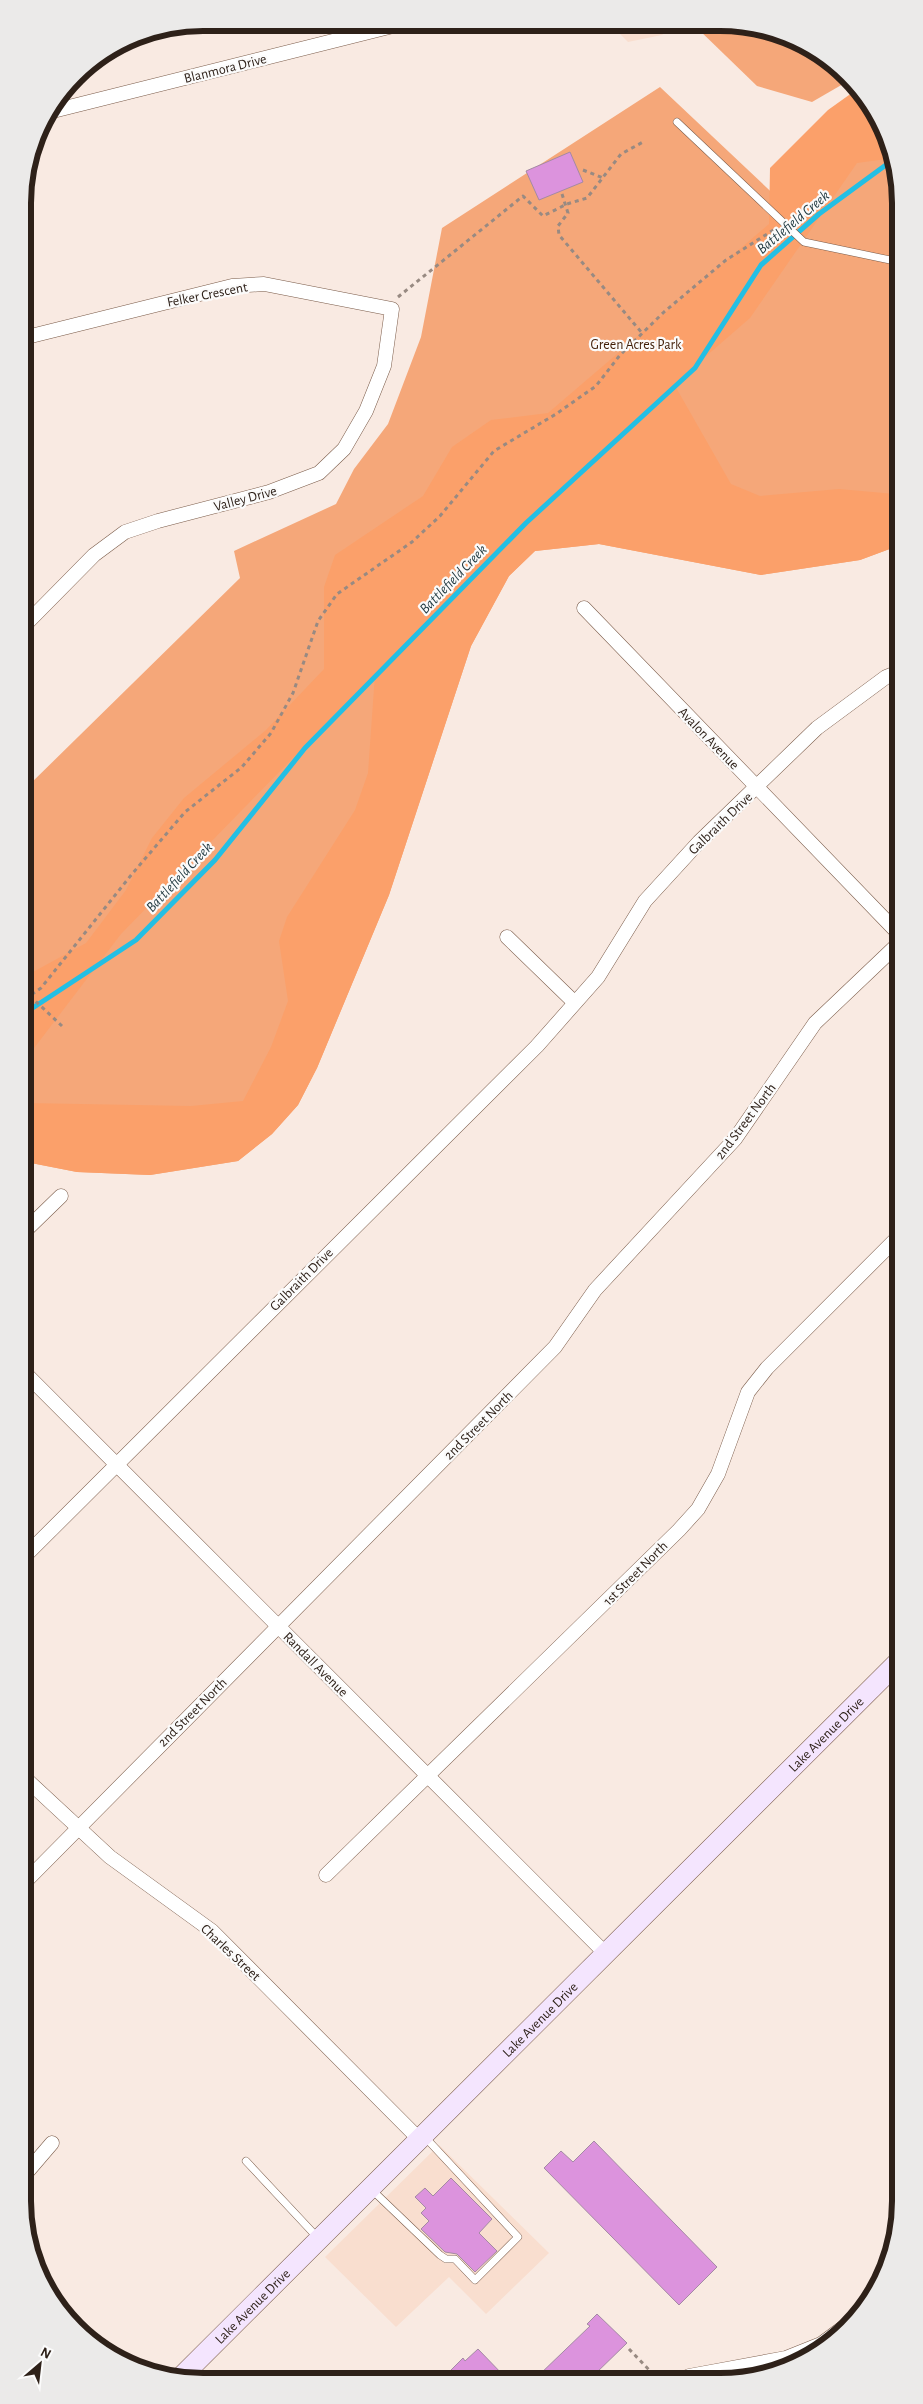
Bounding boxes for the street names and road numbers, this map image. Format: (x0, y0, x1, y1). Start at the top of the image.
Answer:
street label: Blanmora Drive (183, 52, 268, 86)
street label: Felker Crescent (166, 280, 249, 310)
street label: Valley Drive (212, 484, 278, 514)
street label: Avalon Avenue (675, 705, 741, 773)
street label: Galbraith Drive (686, 790, 755, 857)
street label: 2nd Street North (713, 1081, 779, 1162)
street label: Galbraith Drive (268, 1246, 336, 1314)
street label: 2nd Street North (442, 1389, 516, 1463)
street label: 1st Street North (601, 1539, 670, 1608)
street label: Randall Avenue (280, 1630, 350, 1700)
street label: 2nd Street North (156, 1676, 230, 1750)
street label: Lake Avenue Drive (786, 1695, 867, 1775)
street label: Charles Street (198, 1922, 263, 1984)
street label: Lake Avenue Drive (500, 1980, 581, 2060)
street label: Lake Avenue Drive (213, 2267, 293, 2347)

